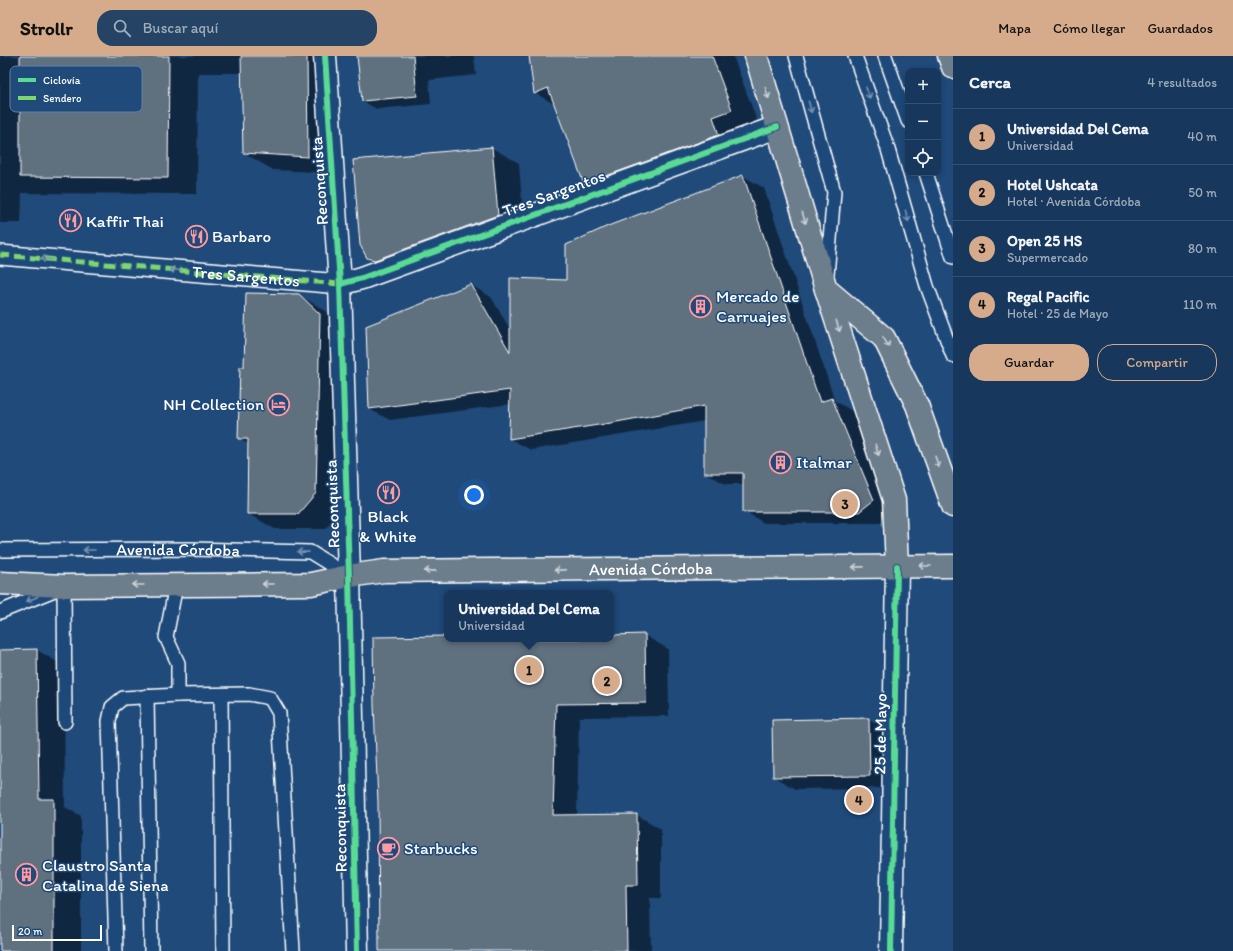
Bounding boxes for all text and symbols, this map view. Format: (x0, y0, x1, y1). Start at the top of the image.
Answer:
search box (97, 10, 377, 46)
text: Strollr (20, 17, 73, 40)
icon: search (111, 17, 133, 39)
text: Buscar aquí (143, 19, 218, 37)
text: Mapa (998, 20, 1031, 37)
text: Cómo llegar (1053, 20, 1125, 37)
text: Guardados (1147, 20, 1213, 37)
legend (10, 66, 142, 112)
map controls (905, 68, 941, 176)
button: + (905, 68, 941, 104)
text: Cerca (969, 72, 1011, 92)
text: Ciclovía (43, 74, 81, 87)
text: 4 resultados (1147, 75, 1217, 90)
one-way arrow (864, 86, 872, 98)
one-way arrow (764, 87, 771, 100)
text: Sendero (43, 92, 82, 105)
one-way arrow (807, 100, 815, 113)
button: − (905, 104, 941, 140)
text: Universidad Del Cema (1007, 120, 1149, 138)
text: 1 (979, 129, 985, 144)
text: 40 m (1187, 129, 1217, 144)
street label: Reconquista (306, 136, 332, 226)
text: Universidad (1007, 138, 1074, 153)
button: locate (905, 140, 941, 176)
street label: Tres Sargentos (500, 165, 608, 221)
text: Hotel Ushcata (1007, 176, 1098, 194)
text: 2 (979, 185, 985, 200)
text: 50 m (1188, 185, 1217, 200)
text: Hotel · Avenida Córdoba (1007, 194, 1141, 209)
restaurant icon: Kaffir Thai (58, 208, 84, 234)
one-way arrow (904, 210, 911, 223)
place label: Kaffir Thai (86, 211, 164, 231)
one-way arrow (801, 211, 808, 224)
restaurant icon: Barbaro (184, 223, 210, 249)
place label: Barbaro (212, 226, 271, 246)
text: Open 25 HS (1007, 232, 1082, 250)
text: 3 (978, 241, 986, 256)
text: 80 m (1188, 241, 1217, 256)
text: Supermercado (1007, 250, 1088, 265)
one-way arrow (40, 255, 53, 262)
street label: Tres Sargentos (191, 261, 301, 291)
one-way arrow (169, 266, 182, 273)
place label: Mercado de Carruajes (716, 286, 799, 326)
text: Regal Pacific (1007, 288, 1090, 306)
building icon: Mercado de Carruajes (688, 293, 714, 319)
text: 4 (978, 297, 986, 312)
text: 110 m (1183, 297, 1217, 312)
text: Hotel · 25 de Mayo (1007, 306, 1108, 321)
one-way arrow (834, 320, 842, 332)
one-way arrow (882, 336, 890, 348)
button: Guardar (969, 344, 1089, 381)
button: Compartir (1097, 344, 1217, 381)
hotel icon: NH Collection (266, 391, 292, 417)
place label: NH Collection (163, 394, 264, 414)
one-way arrow (874, 443, 881, 456)
building icon: Italmar (768, 449, 794, 475)
place label: Italmar (796, 452, 852, 472)
one-way arrow (933, 455, 941, 467)
street label: Reconquista (320, 459, 344, 549)
restaurant icon: Black & White (375, 479, 401, 505)
your location (464, 485, 484, 505)
pin: 3 (832, 489, 858, 519)
place label: Black & White (359, 506, 417, 546)
street label: Avenida Córdoba (116, 539, 240, 560)
one-way arrow (83, 546, 96, 554)
one-way arrow (297, 548, 310, 556)
street label: Avenida Córdoba (589, 558, 713, 579)
one-way arrow (919, 562, 932, 570)
one-way arrow (852, 563, 865, 571)
one-way arrow (554, 566, 567, 574)
one-way arrow (424, 567, 437, 575)
one-way arrow (262, 580, 275, 588)
one-way arrow (132, 581, 145, 589)
popup (444, 590, 614, 642)
one-way arrow (27, 596, 39, 603)
text: Universidad Del Cema (458, 600, 600, 618)
text: Universidad (458, 618, 525, 633)
pin: 1 (516, 655, 542, 685)
pin: 2 (594, 666, 620, 696)
street label: 25 de Mayo (869, 693, 891, 775)
street label: Reconquista (329, 783, 351, 873)
pin: 4 (846, 785, 872, 815)
cafe icon: Starbucks (376, 835, 402, 861)
place label: Starbucks (404, 838, 478, 858)
place label: Claustro Santa Catalina de Siena (42, 855, 169, 895)
building icon: Claustro Santa Catalina de Siena (14, 862, 40, 888)
scale bar (12, 923, 102, 942)
text: 20 m (18, 925, 42, 938)

